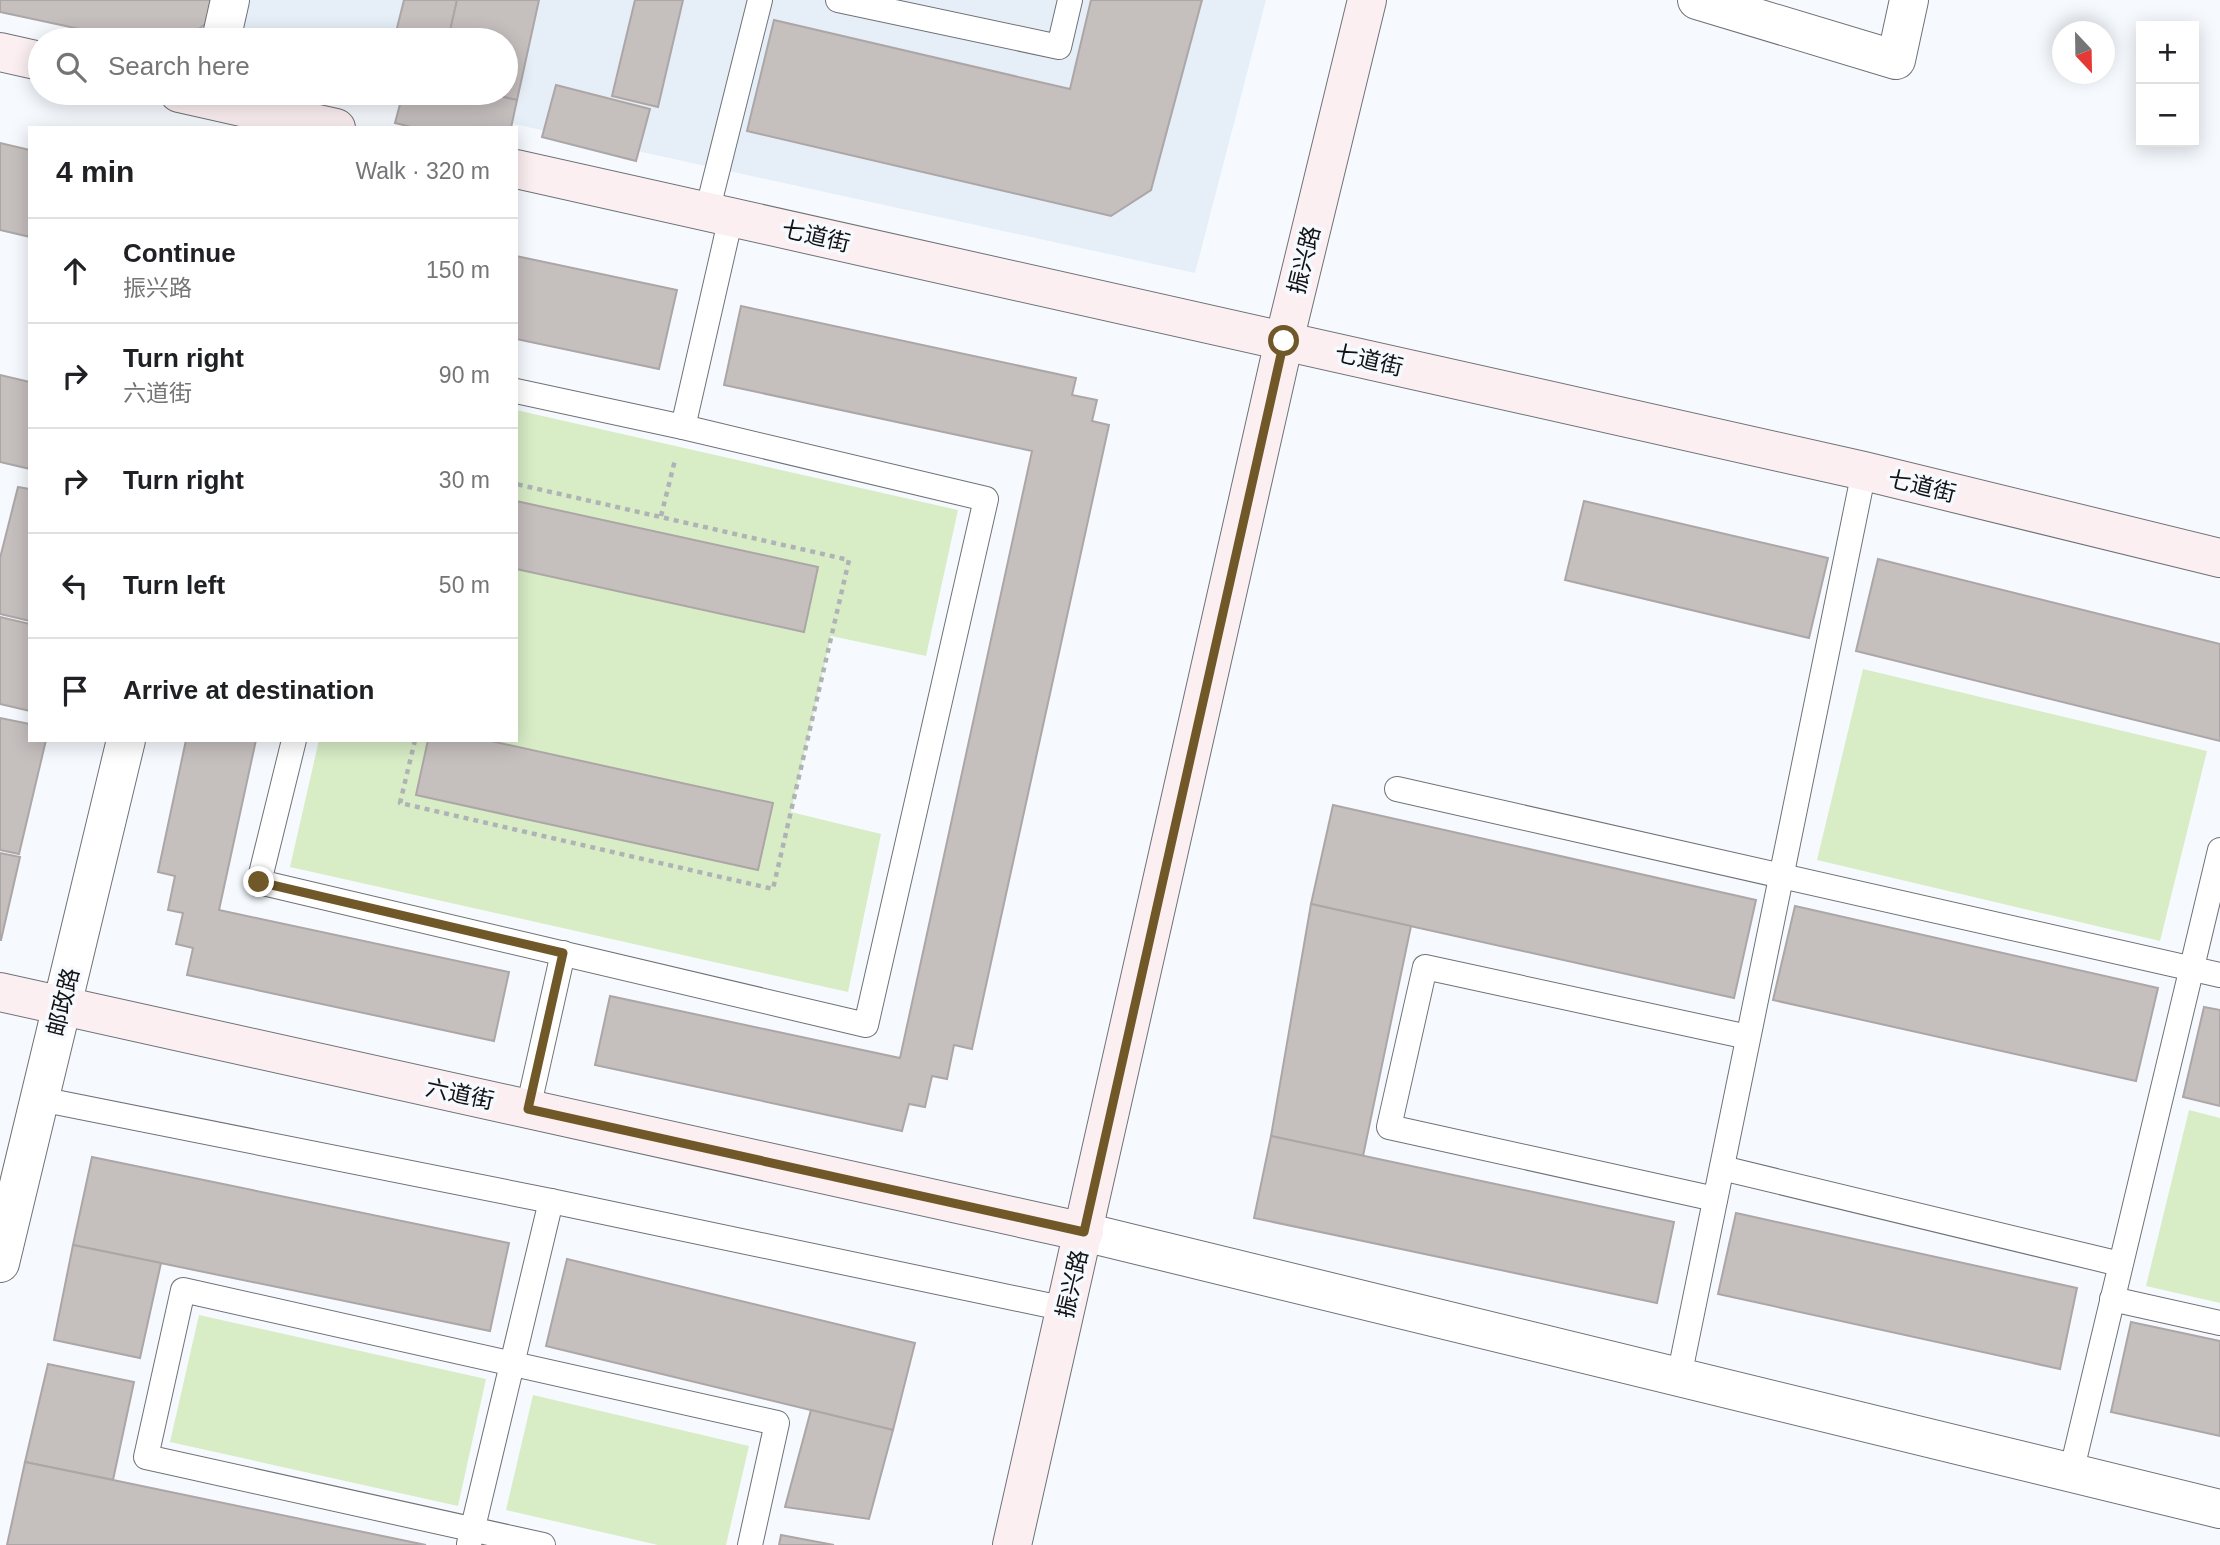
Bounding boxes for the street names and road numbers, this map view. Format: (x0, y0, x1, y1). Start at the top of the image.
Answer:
street label: 七道街 (779, 216, 853, 256)
street label: 振兴路 (1283, 223, 1325, 297)
street label: 七道街 (1332, 340, 1406, 380)
street label: 七道街 (1885, 465, 1959, 507)
street label: 邮政路 (42, 965, 84, 1039)
street label: 六道街 (424, 1074, 496, 1114)
street label: 振兴路 (1052, 1247, 1092, 1321)

